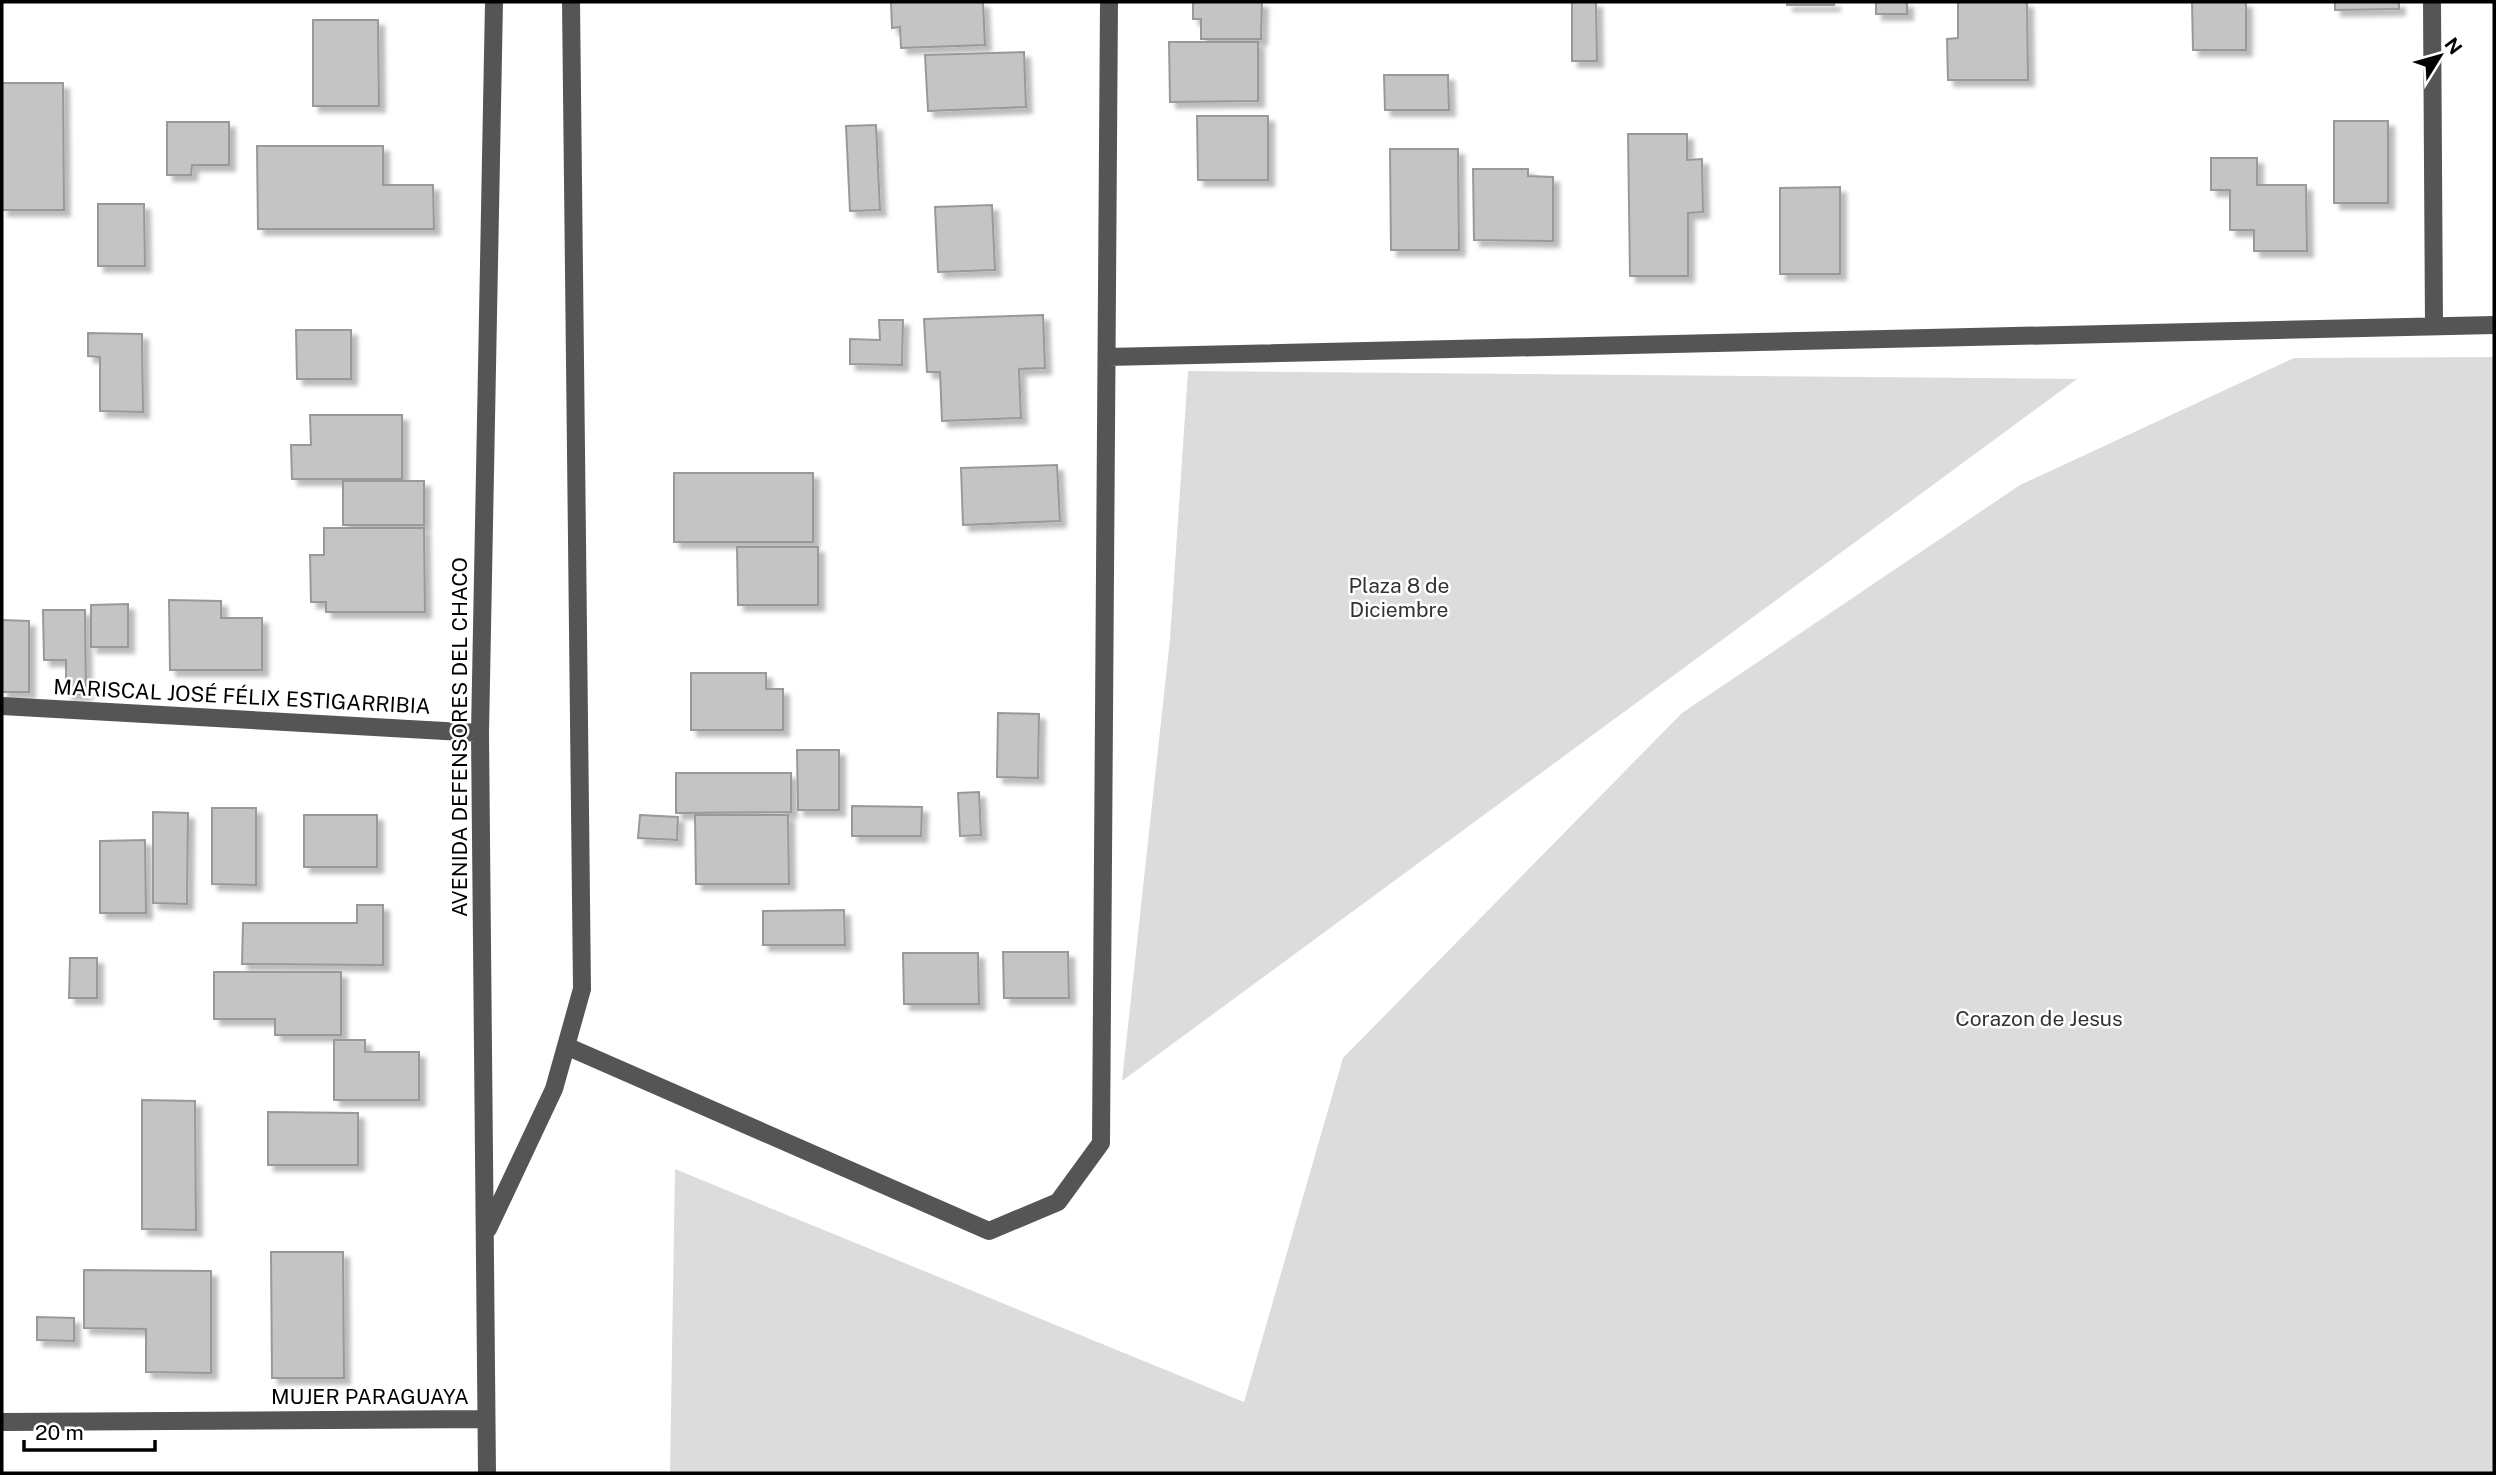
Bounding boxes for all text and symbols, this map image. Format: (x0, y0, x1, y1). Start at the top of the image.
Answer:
north arrow (2405, 21, 2475, 91)
text: N (2440, 33, 2467, 58)
street label: AVENIDA DEFENSORES DEL CHACO (447, 557, 472, 917)
park label: Plaza 8 de Diciembre (1349, 573, 1449, 622)
street label: MARISCAL JOSÉ FÉLIX ESTIGARRIBIA (53, 674, 431, 719)
park label: Corazon de Jesus (1955, 1006, 2123, 1031)
street label: MUJER PARAGUAYA (271, 1384, 469, 1409)
scale bar (24, 1408, 156, 1452)
text: 20 m (35, 1420, 84, 1445)

